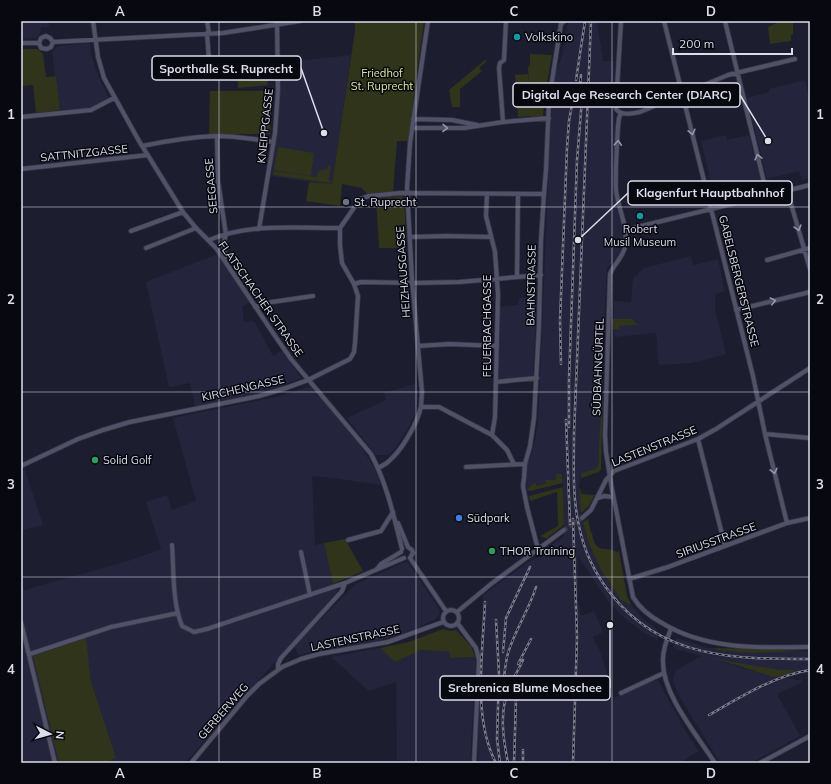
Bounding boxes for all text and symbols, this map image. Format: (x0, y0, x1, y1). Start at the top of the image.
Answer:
text: A (115, 3, 125, 19)
text: B (313, 3, 322, 19)
text: C (510, 3, 519, 19)
text: D (706, 3, 716, 19)
place label: Volkskino (525, 30, 573, 44)
scale bar (673, 30, 792, 56)
marker: Volkskino (512, 32, 522, 42)
text: 200 m (679, 36, 714, 51)
callout: Sporthalle St. Ruprecht (152, 56, 301, 80)
text: Sporthalle St. Ruprecht (159, 61, 293, 76)
park label: Friedhof St. Ruprecht (351, 66, 413, 93)
callout: Digital Age Research Center (D!ARC) (513, 83, 740, 107)
text: Digital Age Research Center (D!ARC) (522, 87, 732, 102)
street label: KNEIPPGASSE (254, 88, 276, 164)
text: 1 (7, 106, 15, 122)
text: 1 (816, 106, 824, 122)
one-way arrow (442, 124, 448, 132)
one-way arrow (687, 128, 696, 135)
one-way arrow (613, 140, 622, 146)
street label: SATTNITZGASSE (40, 141, 128, 165)
one-way arrow (754, 154, 762, 161)
street label: SEEGASSE (202, 158, 220, 214)
callout: Klagenfurt Hauptbahnhof (628, 181, 792, 205)
text: Klagenfurt Hauptbahnhof (636, 185, 785, 200)
place label: St. Ruprecht (354, 195, 417, 209)
marker: St. Ruprecht (341, 197, 351, 207)
marker: Robert Musil Museum (635, 211, 645, 221)
street label: GABELSBERGERSTRASSE (716, 214, 762, 348)
place label: Robert Musil Museum (604, 222, 676, 249)
one-way arrow (793, 224, 802, 231)
street label: HEIZHAUSGASSE (393, 226, 413, 318)
street label: FLATSCHACHER STRASSE (216, 238, 306, 360)
street label: BAHNSTRASSE (523, 244, 539, 326)
street label: FEUERBACHGASSE (480, 275, 494, 377)
text: 2 (7, 291, 15, 307)
text: 2 (816, 291, 824, 307)
one-way arrow (769, 297, 776, 306)
street label: SÜDBAHNGÜRTEL (589, 318, 607, 416)
street label: KIRCHENGASSE (200, 372, 286, 404)
street label: LASTENSTRASSE (609, 423, 699, 469)
place label: Solid Golf (103, 453, 152, 467)
marker: Solid Golf (90, 455, 100, 465)
one-way arrow (769, 468, 778, 475)
text: 3 (7, 476, 15, 492)
text: 3 (816, 476, 824, 492)
place label: Südpark (467, 511, 510, 525)
marker: Südpark (454, 513, 464, 523)
street label: SIRIUSSTRASSE (674, 519, 758, 561)
place label: THOR Training (500, 544, 575, 558)
marker: THOR Training (487, 546, 497, 556)
street label: LASTENSTRASSE (309, 622, 401, 654)
text: 4 (7, 661, 15, 677)
text: 4 (816, 661, 824, 677)
callout: Srebrenica Blume Moschee (440, 676, 610, 700)
street label: GERBERWEG (195, 680, 251, 742)
text: Srebrenica Blume Moschee (448, 680, 602, 695)
north arrow (30, 714, 70, 754)
text: N (53, 730, 67, 740)
text: A (115, 765, 125, 781)
text: B (313, 765, 322, 781)
text: C (510, 765, 519, 781)
text: D (706, 765, 716, 781)

